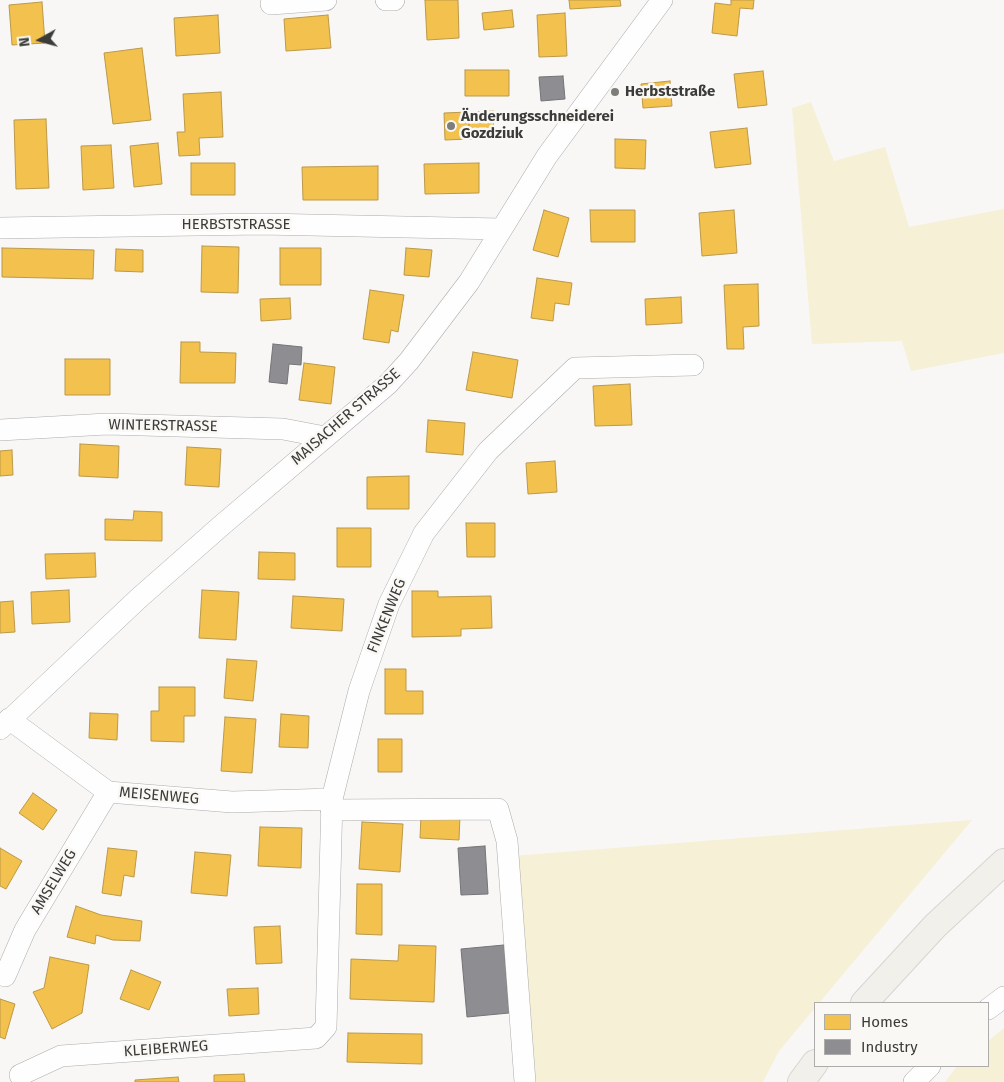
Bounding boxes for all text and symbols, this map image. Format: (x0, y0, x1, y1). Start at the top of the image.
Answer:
north arrow (15, 15, 65, 65)
text: N (16, 36, 34, 48)
place label: Herbststraße (625, 83, 715, 101)
marker: Herbststraße (609, 86, 621, 98)
place label: Änderungsschneiderei Gozdziuk (461, 108, 614, 143)
marker: Änderungsschneiderei Gozdziuk (445, 120, 457, 132)
street label: HERBSTSTRASSE (182, 216, 290, 234)
street label: MAISACHER STRASSE (288, 365, 404, 469)
street label: WINTERSTRASSE (108, 416, 218, 436)
street label: FINKENWEG (364, 576, 410, 656)
street label: MEISENWEG (118, 784, 200, 808)
street label: AMSELWEG (28, 846, 80, 918)
legend (814, 1002, 989, 1067)
text: Homes (861, 1013, 908, 1031)
street label: KLEIBERWEG (123, 1037, 209, 1061)
text: Industry (861, 1038, 918, 1056)

